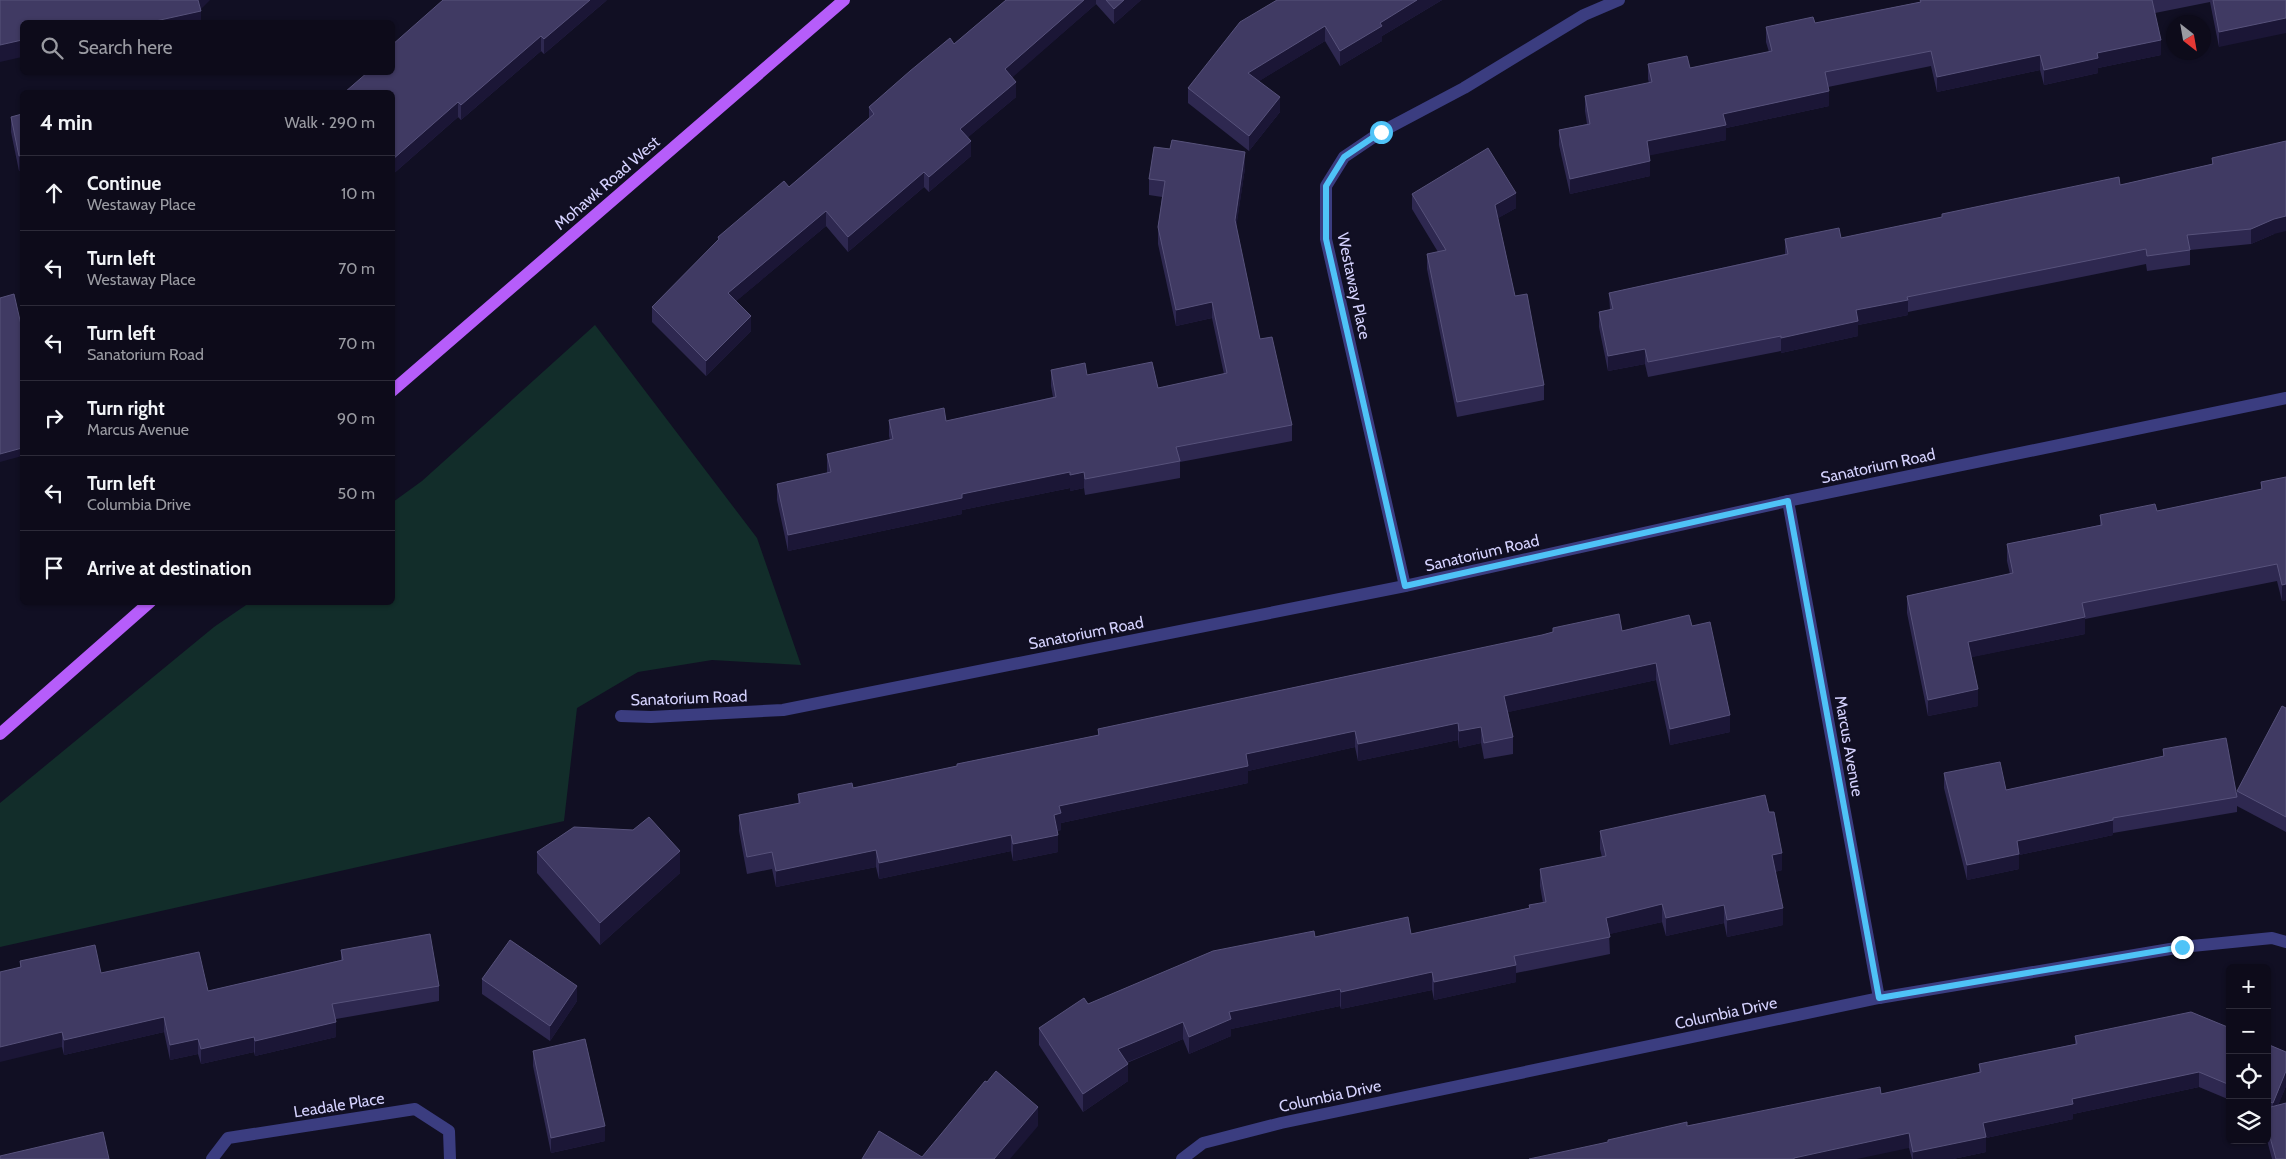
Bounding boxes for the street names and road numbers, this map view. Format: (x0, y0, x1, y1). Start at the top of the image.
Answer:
street label: Mohawk Road West (551, 132, 664, 234)
street label: Westaway Place (1333, 231, 1375, 341)
street label: Sanatorium Road (1819, 445, 1937, 487)
street label: Sanatorium Road (1423, 531, 1541, 575)
street label: Sanatorium Road (1027, 613, 1145, 653)
street label: Sanatorium Road (630, 686, 748, 710)
street label: Marcus Avenue (1831, 694, 1867, 798)
street label: Columbia Drive (1673, 993, 1779, 1033)
street label: Columbia Drive (1277, 1076, 1383, 1116)
street label: Leadale Place (292, 1088, 386, 1122)

